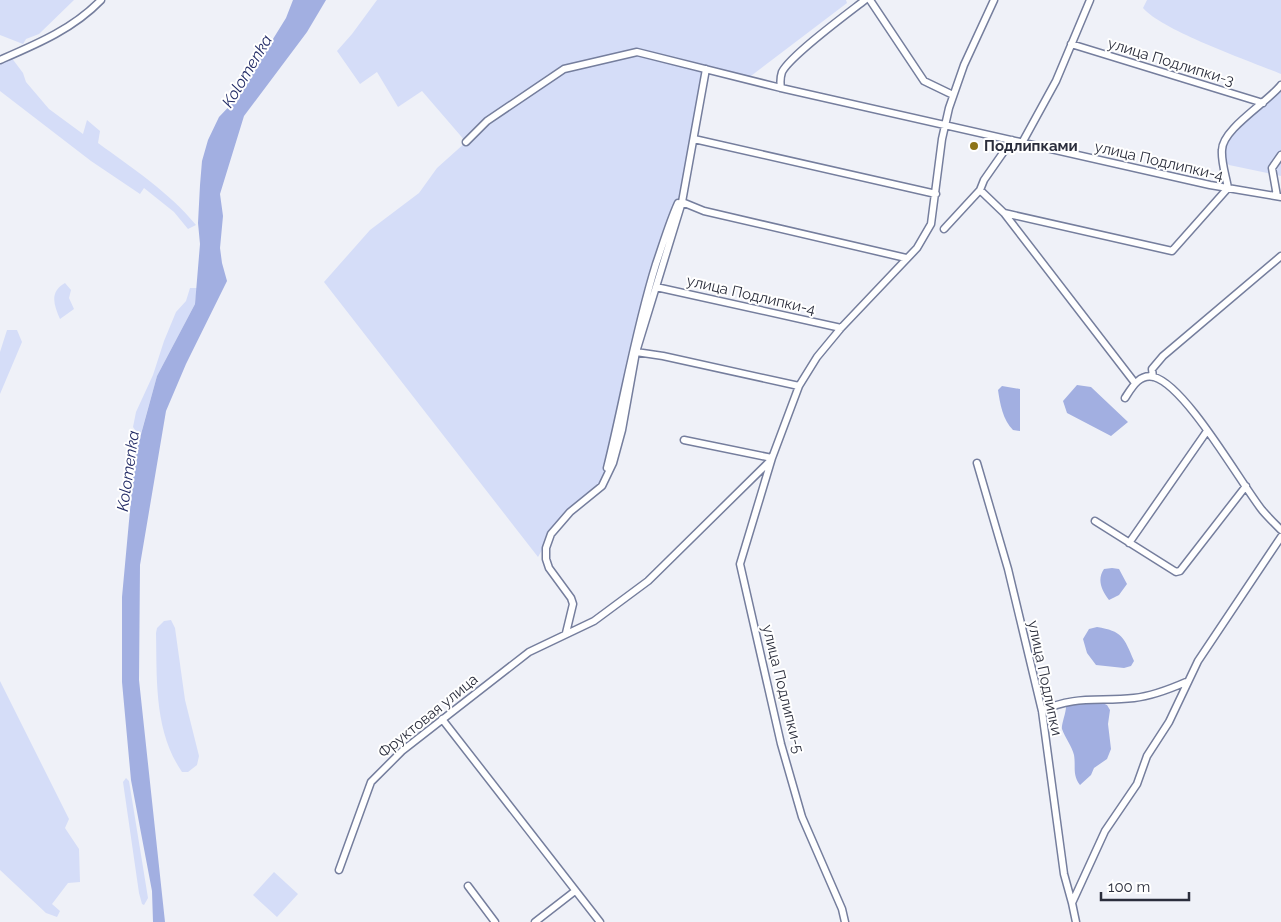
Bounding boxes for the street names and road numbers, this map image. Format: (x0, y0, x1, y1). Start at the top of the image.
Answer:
street label: улица Подлипки-3 (1106, 34, 1236, 90)
street label: улица Подлипки-4 (1093, 137, 1225, 185)
street label: улица Подлипки-4 (685, 271, 817, 319)
street label: улица Подлипки (1024, 619, 1066, 737)
street label: улица Подлипки-5 (758, 623, 808, 755)
street label: Фруктовая улица (375, 670, 481, 762)

